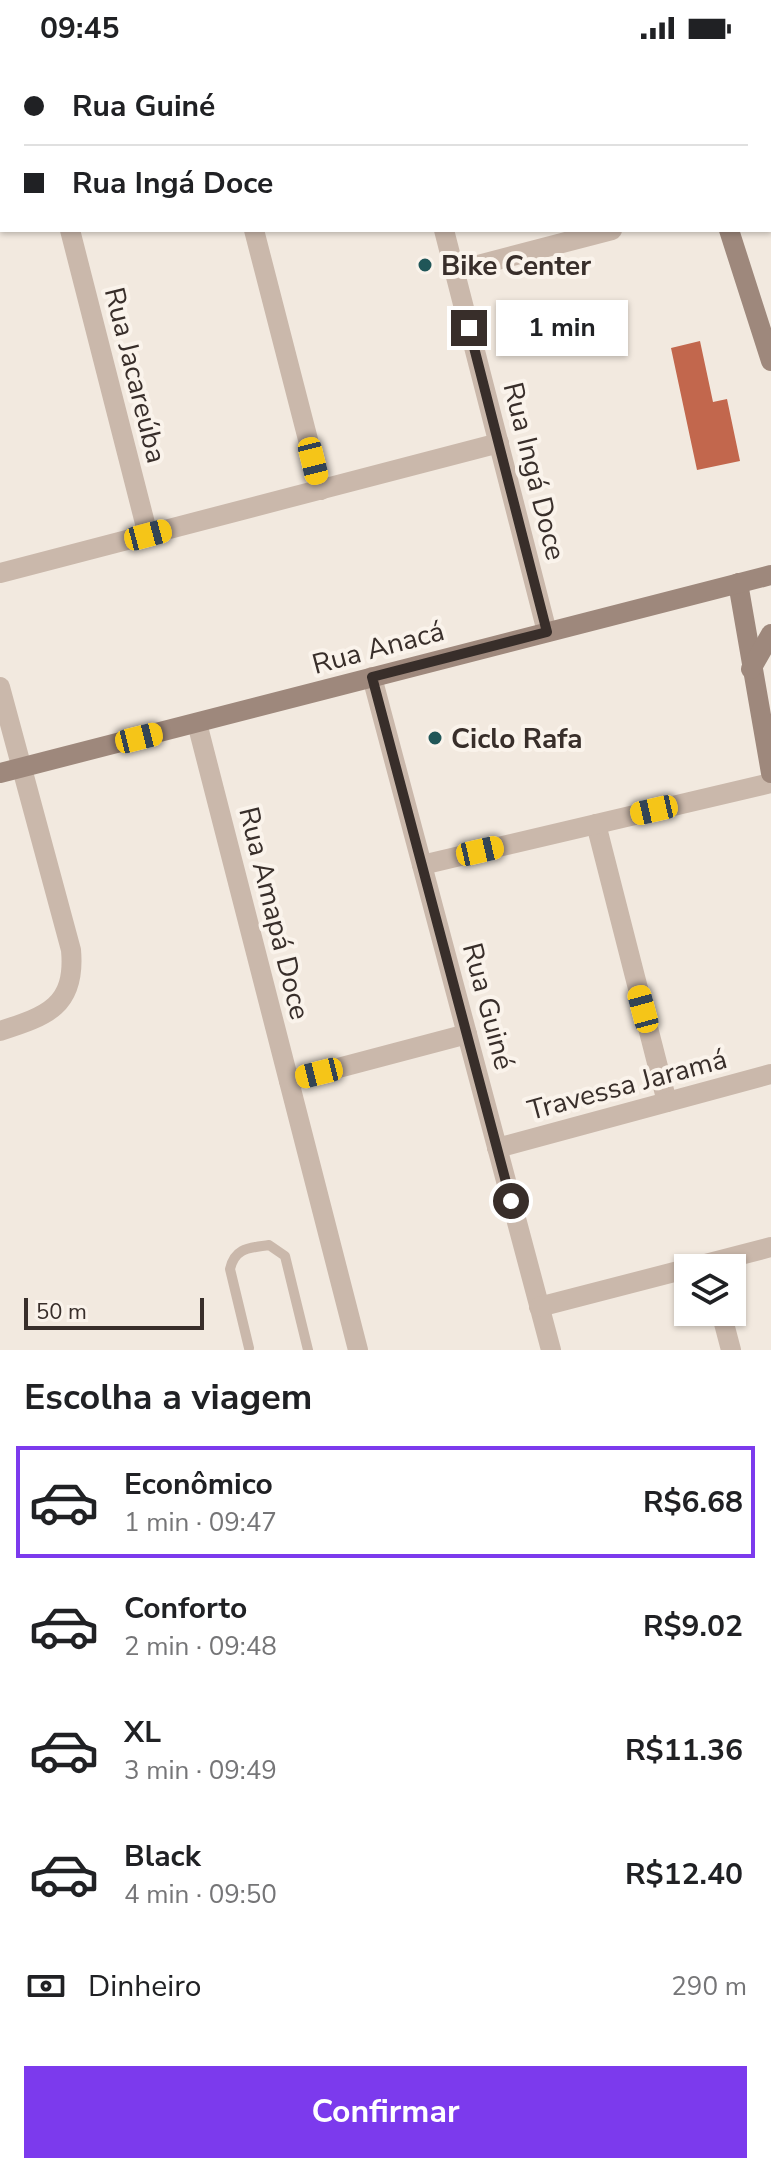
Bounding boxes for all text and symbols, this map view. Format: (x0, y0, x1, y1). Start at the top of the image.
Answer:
text: 09:45 (40, 8, 119, 49)
text: Rua Guiné (72, 86, 215, 127)
text: Rua Ingá Doce (72, 163, 273, 204)
place label: Bike Center (441, 247, 591, 285)
marker: Bike Center (416, 256, 434, 274)
street label: Rua Jacareúba (95, 283, 175, 467)
callout: 1 min (497, 300, 629, 356)
route end (451, 310, 487, 346)
text: 1 min (528, 310, 596, 345)
street label: Rua Ingá Doce (494, 378, 574, 564)
car (296, 435, 330, 487)
car (122, 517, 174, 553)
street label: Rua Anacá (308, 612, 449, 684)
place label: Ciclo Rafa (451, 720, 583, 758)
car (113, 721, 165, 755)
marker: Ciclo Rafa (426, 729, 444, 747)
car (628, 793, 680, 827)
street label: Rua Amapá Doce (229, 803, 319, 1024)
car (454, 834, 506, 868)
street label: Rua Guiné (453, 939, 523, 1074)
car (625, 983, 661, 1035)
street label: Travessa Jaramá (523, 1040, 731, 1130)
car (293, 1056, 345, 1090)
route start (493, 1183, 529, 1219)
map controls (674, 1254, 746, 1326)
button: layers (674, 1254, 746, 1326)
scale bar (24, 1294, 204, 1330)
text: 50 m (36, 1297, 87, 1327)
text: Escolha a viagem (24, 1373, 312, 1422)
text: Econômico (124, 1464, 273, 1505)
icon: car (28, 1466, 100, 1538)
text: R$6.68 (643, 1482, 743, 1523)
text: 1 min · 09:47 (124, 1505, 277, 1540)
text: Conforto (124, 1588, 247, 1629)
icon: car (28, 1590, 100, 1662)
text: R$9.02 (643, 1606, 743, 1647)
text: 2 min · 09:48 (124, 1629, 277, 1664)
text: XL (124, 1712, 161, 1753)
icon: car (28, 1714, 100, 1786)
text: R$11.36 (625, 1730, 743, 1771)
text: 3 min · 09:49 (124, 1753, 277, 1788)
text: Black (124, 1836, 201, 1877)
icon: car (28, 1838, 100, 1910)
text: R$12.40 (625, 1854, 743, 1895)
text: 4 min · 09:50 (124, 1877, 277, 1912)
icon: cash (24, 1964, 68, 2008)
text: Dinheiro (88, 1966, 201, 2007)
text: 290 m (671, 1969, 747, 2004)
button: Confirmar (24, 2066, 747, 2158)

